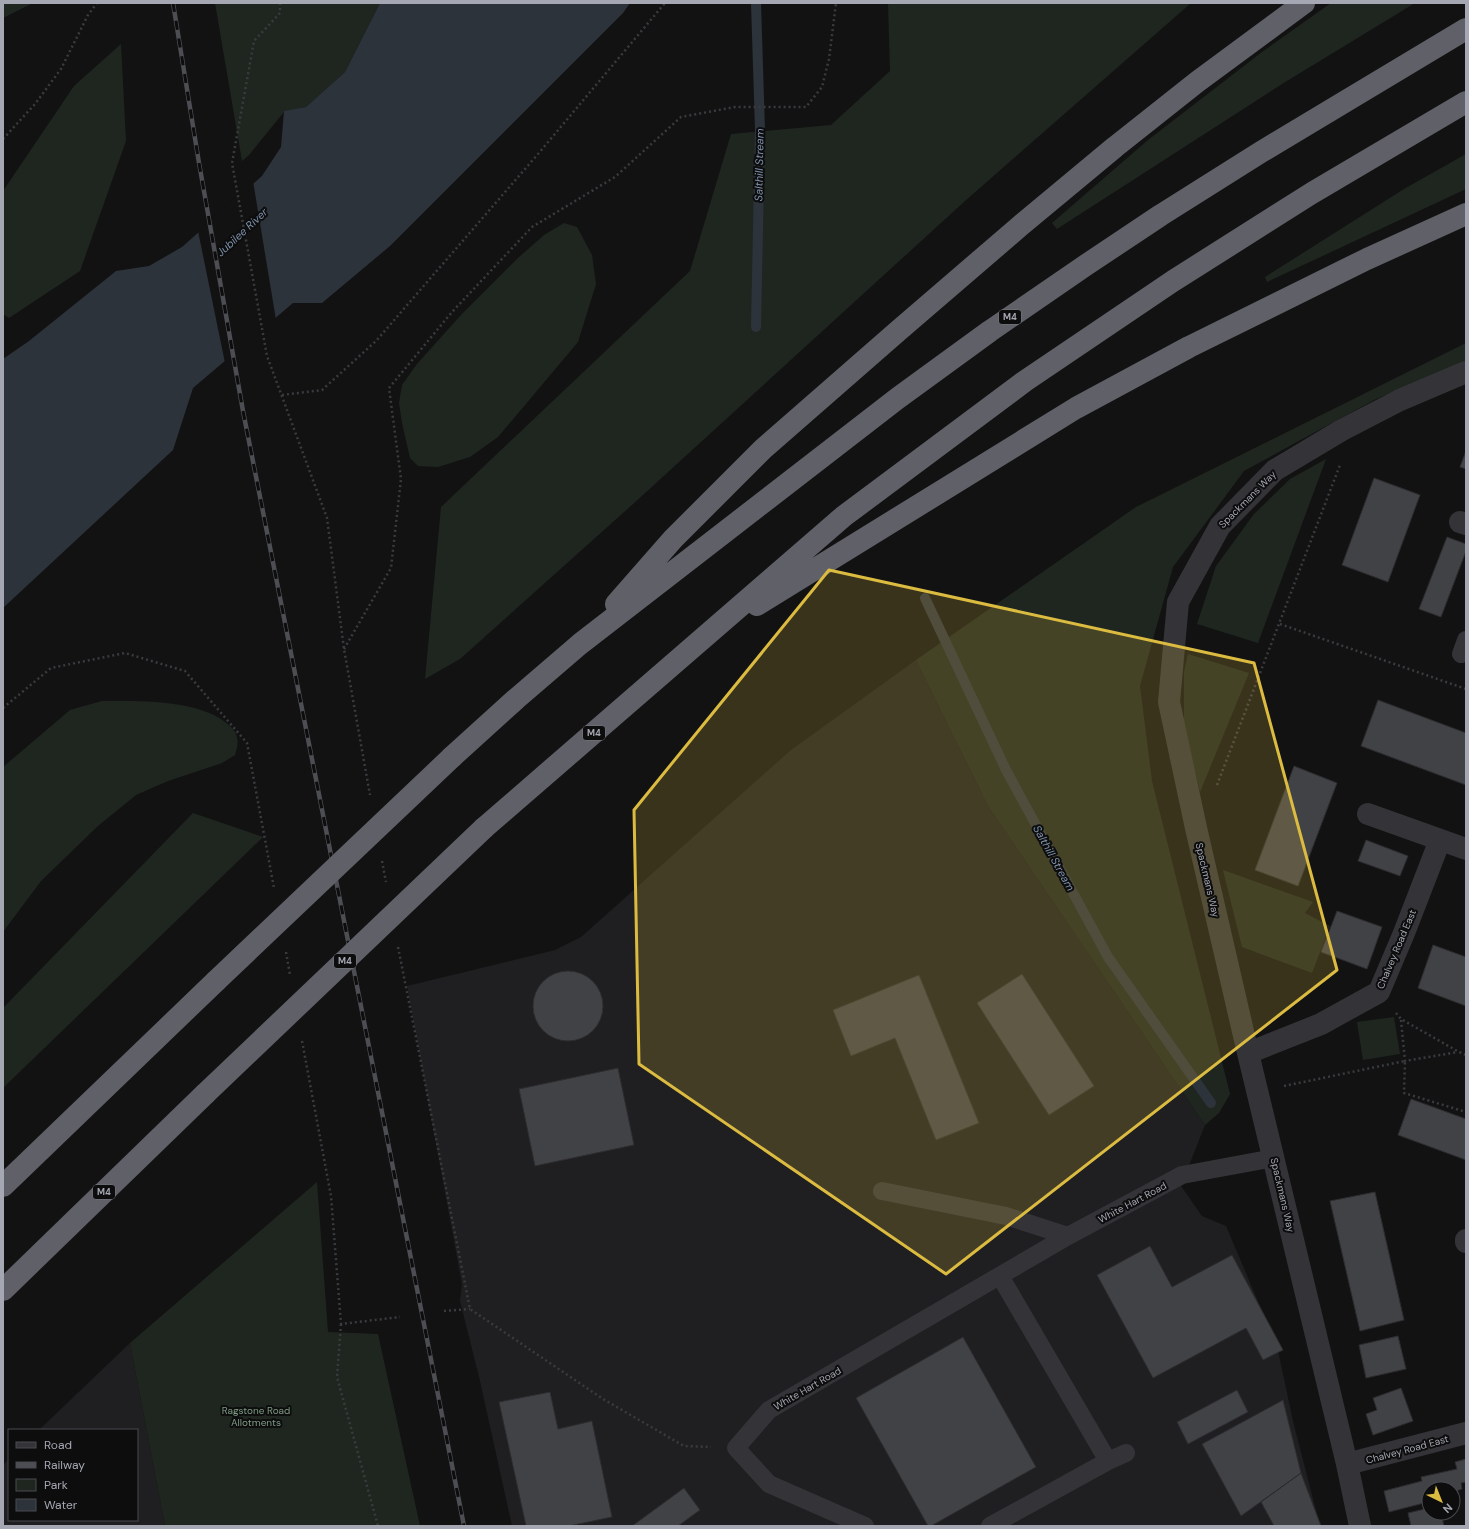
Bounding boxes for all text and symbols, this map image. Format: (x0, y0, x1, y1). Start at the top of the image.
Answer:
water label: Salthill Stream (751, 128, 767, 202)
water label: Jubilee River (214, 204, 271, 259)
road number: M4 (999, 310, 1021, 324)
street label: Spackmans Way (1216, 468, 1279, 531)
road number: M4 (583, 726, 605, 740)
water label: Salthill Stream (1030, 823, 1078, 893)
street label: Spackmans Way (1193, 842, 1223, 919)
street label: Chalvey Road East (1374, 907, 1419, 991)
road number: M4 (334, 954, 356, 968)
street label: Spackmans Way (1268, 1157, 1298, 1234)
street label: White Hart Road (1096, 1179, 1169, 1226)
road number: M4 (93, 1185, 115, 1199)
street label: White Hart Road (771, 1364, 843, 1413)
park label: Ragstone Road Allotments (222, 1404, 290, 1429)
legend (8, 1429, 138, 1521)
street label: Chalvey Road East (1364, 1432, 1450, 1467)
text: Road (44, 1437, 72, 1453)
text: Railway (44, 1457, 85, 1473)
text: Park (44, 1477, 68, 1493)
north arrow (1421, 1481, 1461, 1521)
text: Water (44, 1497, 78, 1513)
text: N (1440, 1500, 1456, 1516)

